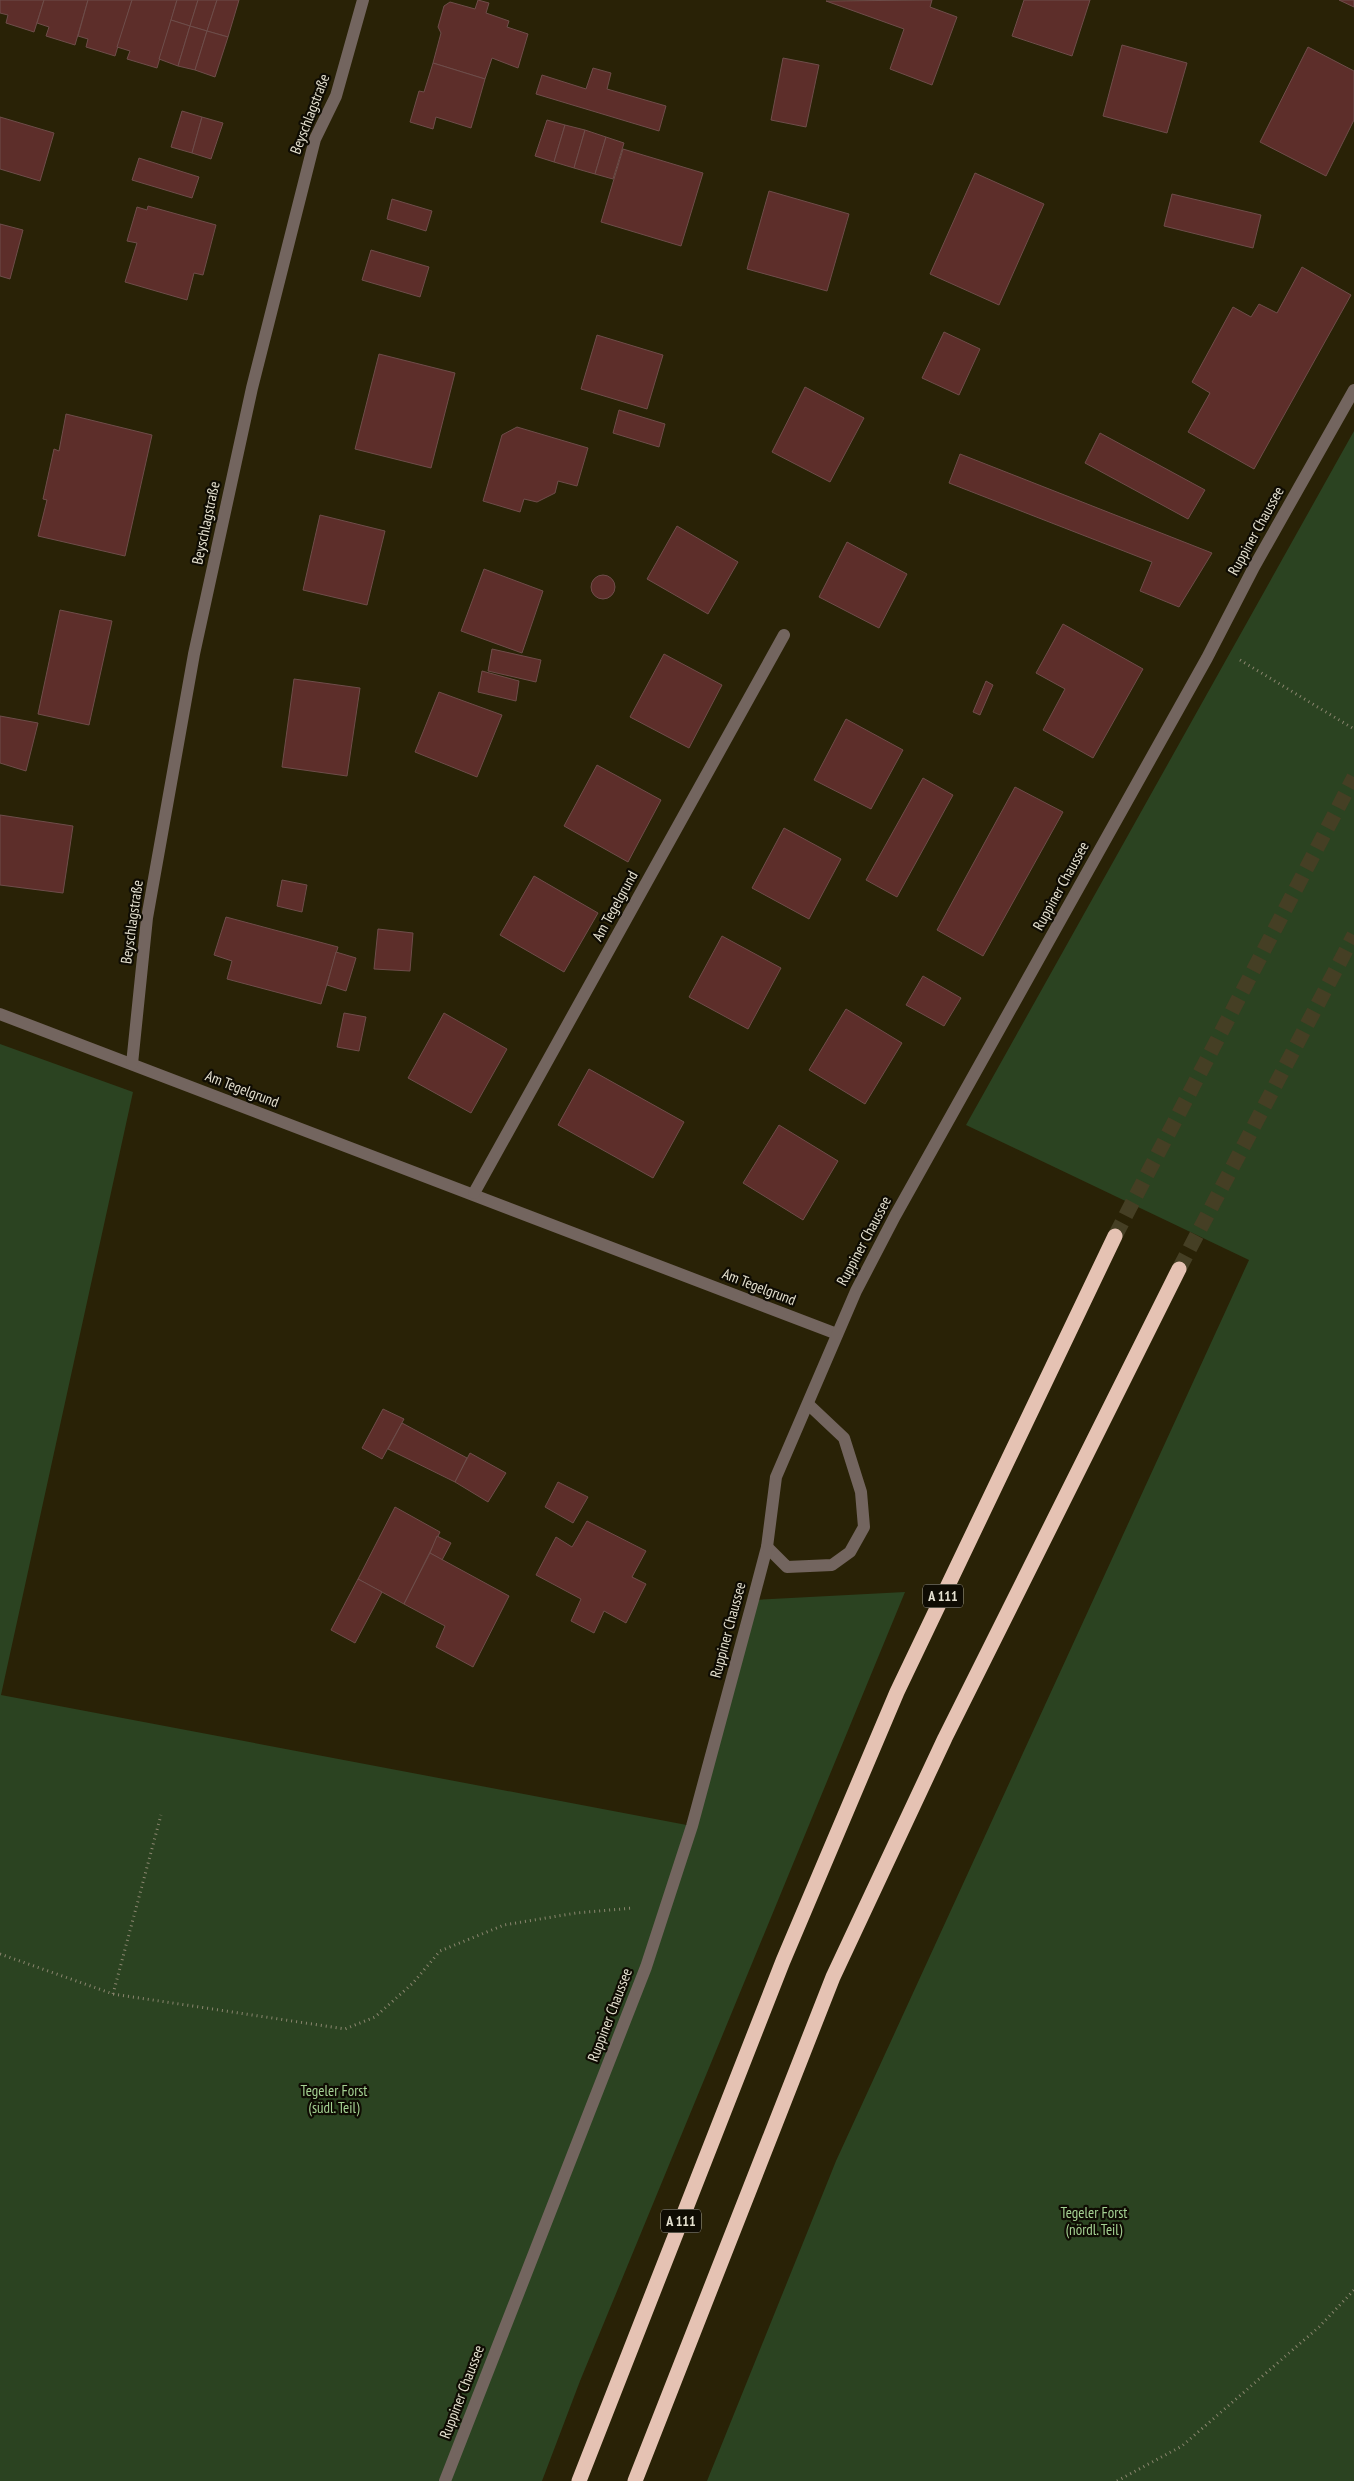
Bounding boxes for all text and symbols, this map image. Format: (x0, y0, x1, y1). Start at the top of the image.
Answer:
street label: Beyschlagstraße (286, 71, 334, 157)
street label: Beyschlagstraße (187, 480, 224, 566)
street label: Ruppiner Chaussee (1223, 483, 1288, 578)
street label: Ruppiner Chaussee (1028, 838, 1093, 933)
street label: Am Tegelgrund (588, 867, 642, 944)
street label: Beyschlagstraße (116, 879, 147, 965)
street label: Am Tegelgrund (203, 1066, 282, 1111)
street label: Ruppiner Chaussee (832, 1193, 895, 1289)
street label: Am Tegelgrund (720, 1264, 799, 1309)
street label: Ruppiner Chaussee (706, 1580, 749, 1680)
road number: A 111 (923, 1584, 963, 1608)
street label: Ruppiner Chaussee (583, 1965, 636, 2064)
park label: Tegeler Forst (südl. Teil) (301, 2081, 367, 2117)
park label: Tegeler Forst (nördl. Teil) (1061, 2203, 1127, 2239)
road number: A 111 (661, 2210, 701, 2232)
street label: Ruppiner Chaussee (435, 2342, 488, 2441)

